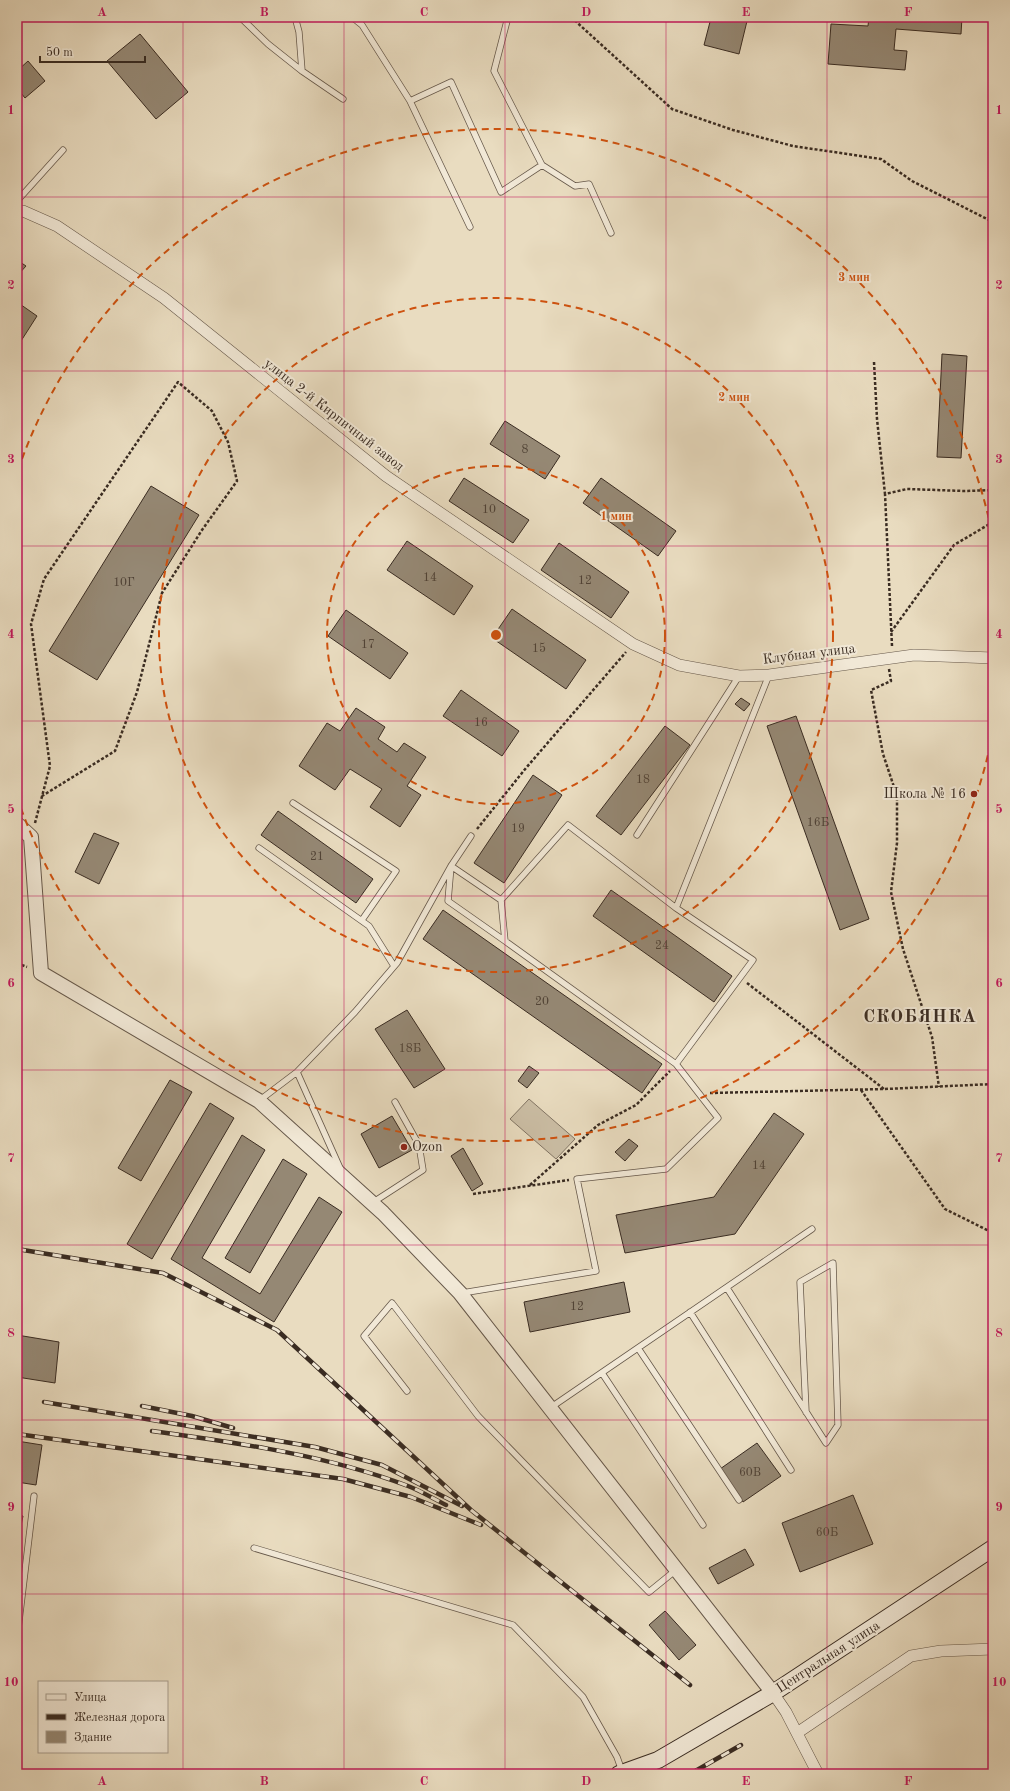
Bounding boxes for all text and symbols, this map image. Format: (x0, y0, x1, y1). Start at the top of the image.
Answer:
text: A (97, 6, 107, 19)
text: B (259, 6, 269, 19)
text: C (420, 6, 428, 19)
text: D (581, 6, 591, 19)
text: E (742, 6, 751, 19)
text: F (904, 6, 913, 19)
scale bar (40, 38, 145, 64)
text: 50 m (46, 46, 73, 59)
text: 1 (7, 104, 15, 117)
text: 1 (995, 104, 1003, 117)
text: 3 мин (838, 272, 870, 284)
text: 2 (7, 279, 15, 292)
text: 2 (995, 279, 1003, 292)
street label: улица 2-й Кирпичный завод (261, 356, 407, 474)
text: 2 мин (718, 392, 750, 404)
house number: 8 (522, 444, 529, 456)
text: 3 (7, 453, 15, 466)
text: 3 (995, 453, 1003, 466)
house number: 10 (482, 504, 496, 516)
text: 1 мин (600, 511, 632, 523)
house number: 14 (423, 572, 437, 584)
house number: 12 (578, 575, 592, 587)
house number: 10Г (113, 577, 135, 589)
text: 4 (7, 628, 15, 641)
centre of rings (489, 628, 503, 642)
text: 4 (995, 628, 1003, 641)
house number: 17 (361, 639, 375, 651)
street label: Клубная улица (762, 641, 856, 667)
house number: 15 (532, 642, 546, 655)
house number: 16 (474, 717, 488, 729)
house number: 18 (636, 774, 650, 786)
place label: Школа № 16 (884, 787, 966, 801)
marker: Школа № 16 (969, 789, 979, 799)
text: 5 (7, 803, 15, 816)
text: 5 (995, 803, 1003, 816)
house number: 16Б (807, 817, 829, 829)
house number: 19 (511, 823, 525, 835)
house number: 21 (310, 851, 324, 863)
house number: 24 (655, 940, 669, 952)
text: 6 (7, 977, 15, 990)
text: 6 (995, 977, 1003, 990)
house number: 20 (535, 996, 549, 1008)
district label: СКОБЯНКА (863, 1008, 977, 1026)
house number: 18Б (399, 1043, 421, 1055)
place label: Ozon (412, 1140, 443, 1154)
marker: Ozon (399, 1142, 409, 1152)
text: 7 (7, 1152, 15, 1165)
text: 7 (995, 1152, 1003, 1165)
house number: 14 (752, 1160, 766, 1172)
house number: 12 (570, 1301, 584, 1313)
text: 8 (7, 1327, 15, 1340)
text: 8 (995, 1327, 1003, 1340)
house number: 60В (739, 1467, 761, 1479)
text: 9 (7, 1501, 15, 1514)
text: 9 (995, 1501, 1003, 1514)
house number: 60Б (816, 1527, 838, 1539)
street label: Центральная улица (774, 1618, 882, 1696)
text: 10 (3, 1676, 19, 1689)
text: 10 (991, 1676, 1007, 1689)
legend (38, 1681, 168, 1753)
text: Улица (74, 1692, 107, 1704)
text: Железная дорога (74, 1712, 165, 1724)
text: Здание (74, 1732, 112, 1744)
text: A (97, 1775, 107, 1788)
text: B (259, 1775, 269, 1788)
text: C (420, 1775, 428, 1788)
text: D (581, 1775, 591, 1788)
text: E (742, 1775, 751, 1788)
text: F (904, 1775, 913, 1788)

